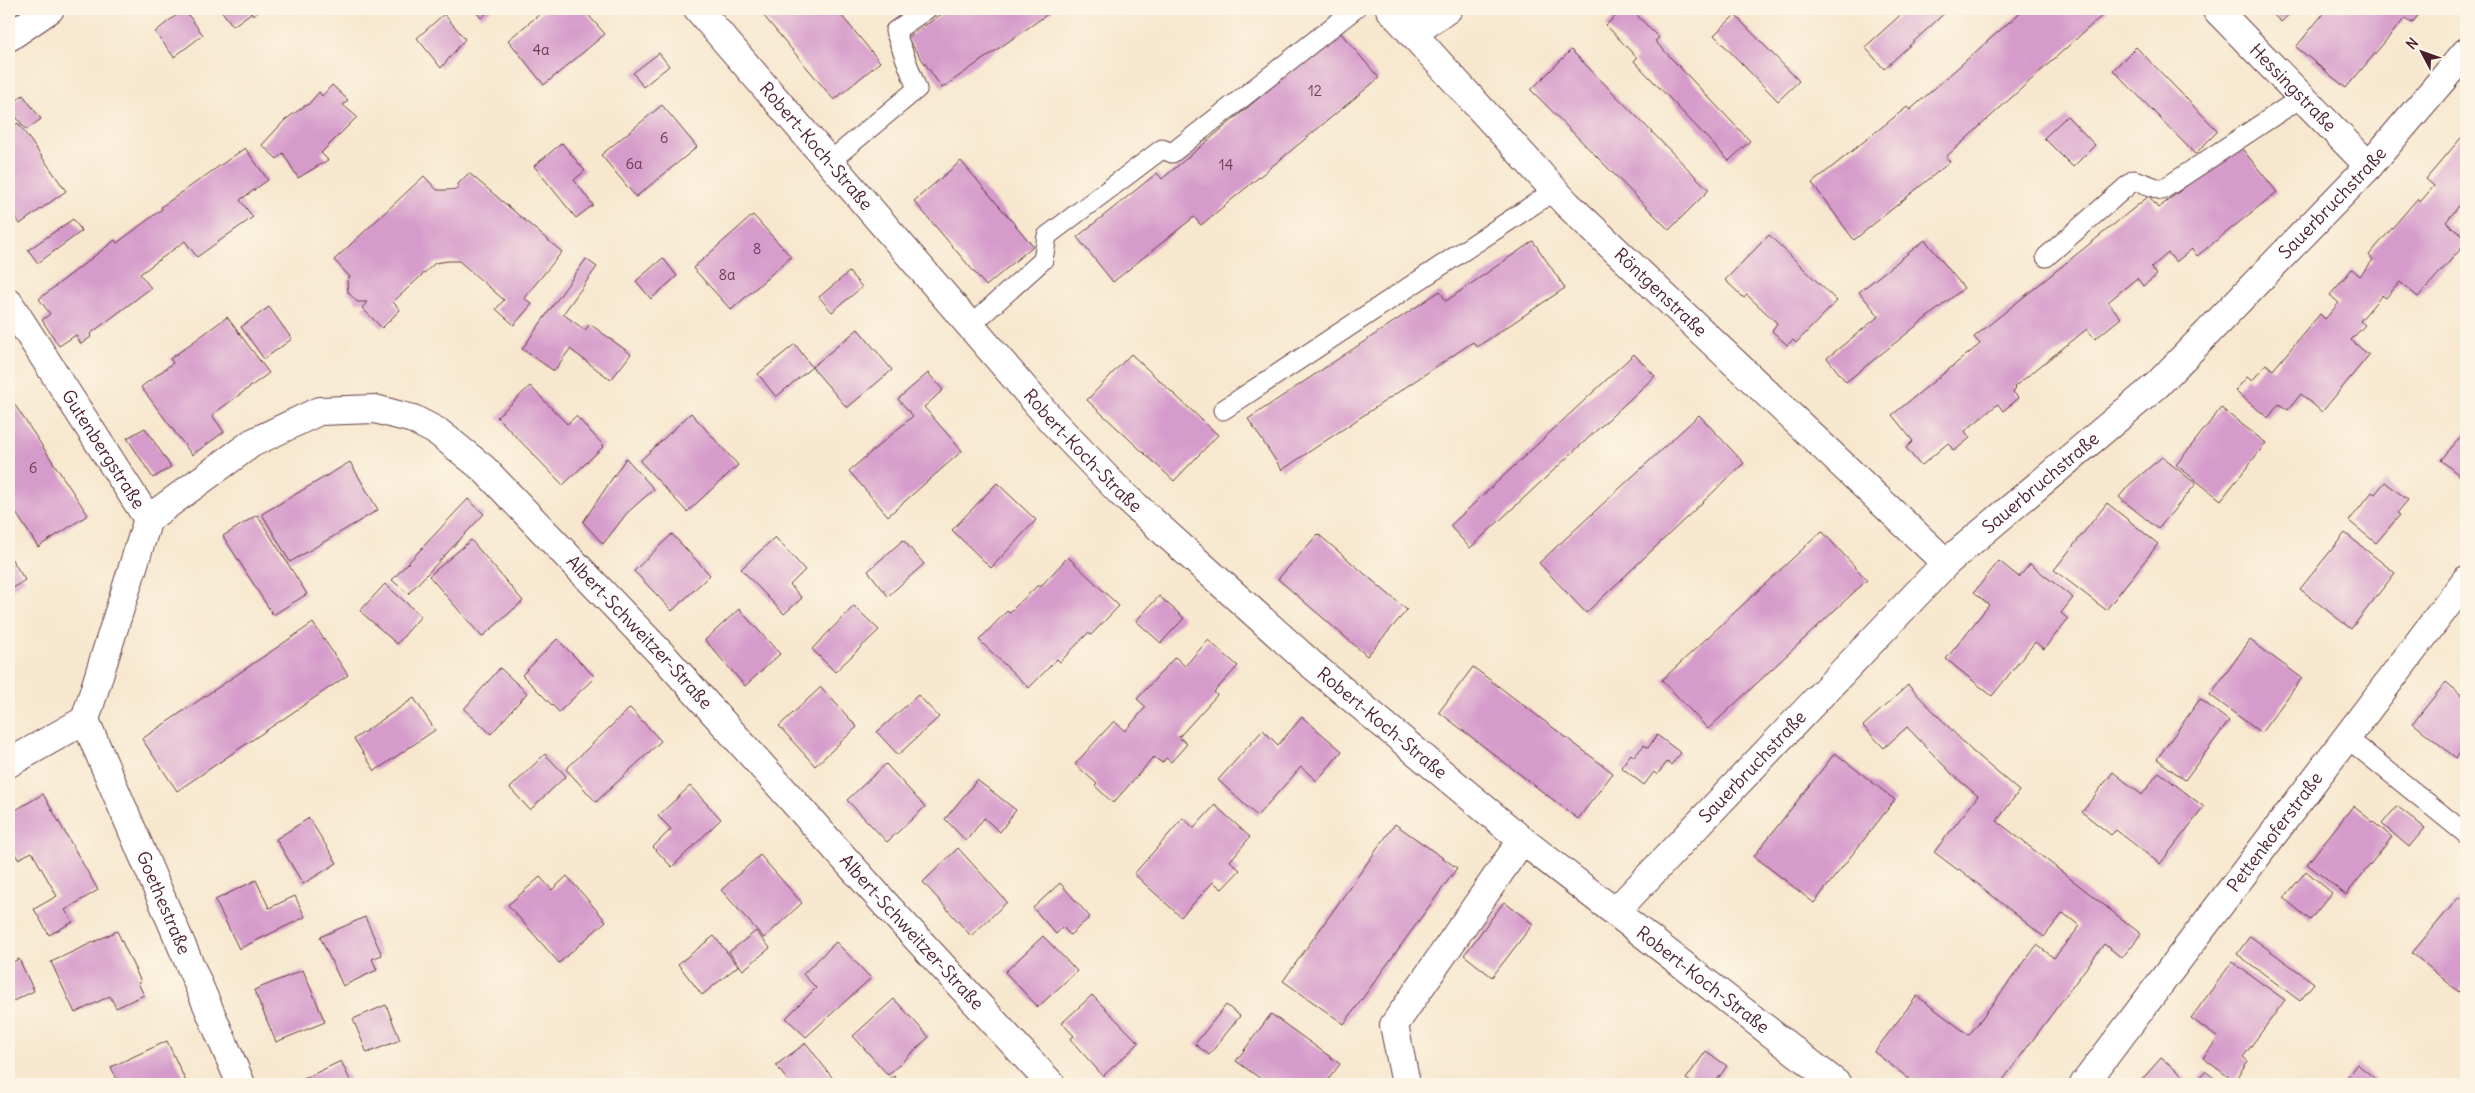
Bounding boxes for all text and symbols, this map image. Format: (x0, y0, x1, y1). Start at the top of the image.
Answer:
north arrow (2398, 28, 2448, 78)
text: N (2402, 34, 2422, 53)
street label: Hessingstraße (2245, 38, 2341, 137)
house number: 4a (532, 40, 550, 59)
street label: Robert-Koch-Straße (755, 77, 878, 215)
house number: 12 (1308, 81, 1322, 100)
house number: 6 (660, 128, 668, 147)
street label: Sauerbruchstraße (2273, 142, 2391, 263)
house number: 6a (625, 154, 643, 173)
house number: 14 (1219, 155, 1234, 174)
house number: 8 (753, 239, 761, 258)
street label: Röntgenstraße (1610, 243, 1712, 341)
house number: 8a (718, 265, 736, 284)
street label: Robert-Koch-Straße (1019, 384, 1147, 517)
street label: Gutenbergstraße (57, 385, 150, 513)
street label: Sauerbruchstraße (1977, 427, 2104, 539)
house number: 6 (29, 458, 37, 477)
street label: Albert-Schweitzer-Straße (562, 550, 718, 714)
street label: Robert-Koch-Straße (1313, 662, 1452, 784)
street label: Sauerbruchstraße (1694, 706, 1811, 828)
street label: Pettenkoferstraße (2222, 767, 2327, 896)
street label: Goethestraße (132, 848, 196, 958)
street label: Albert-Schweitzer-Straße (835, 849, 989, 1015)
street label: Robert-Koch-Straße (1632, 921, 1774, 1038)

